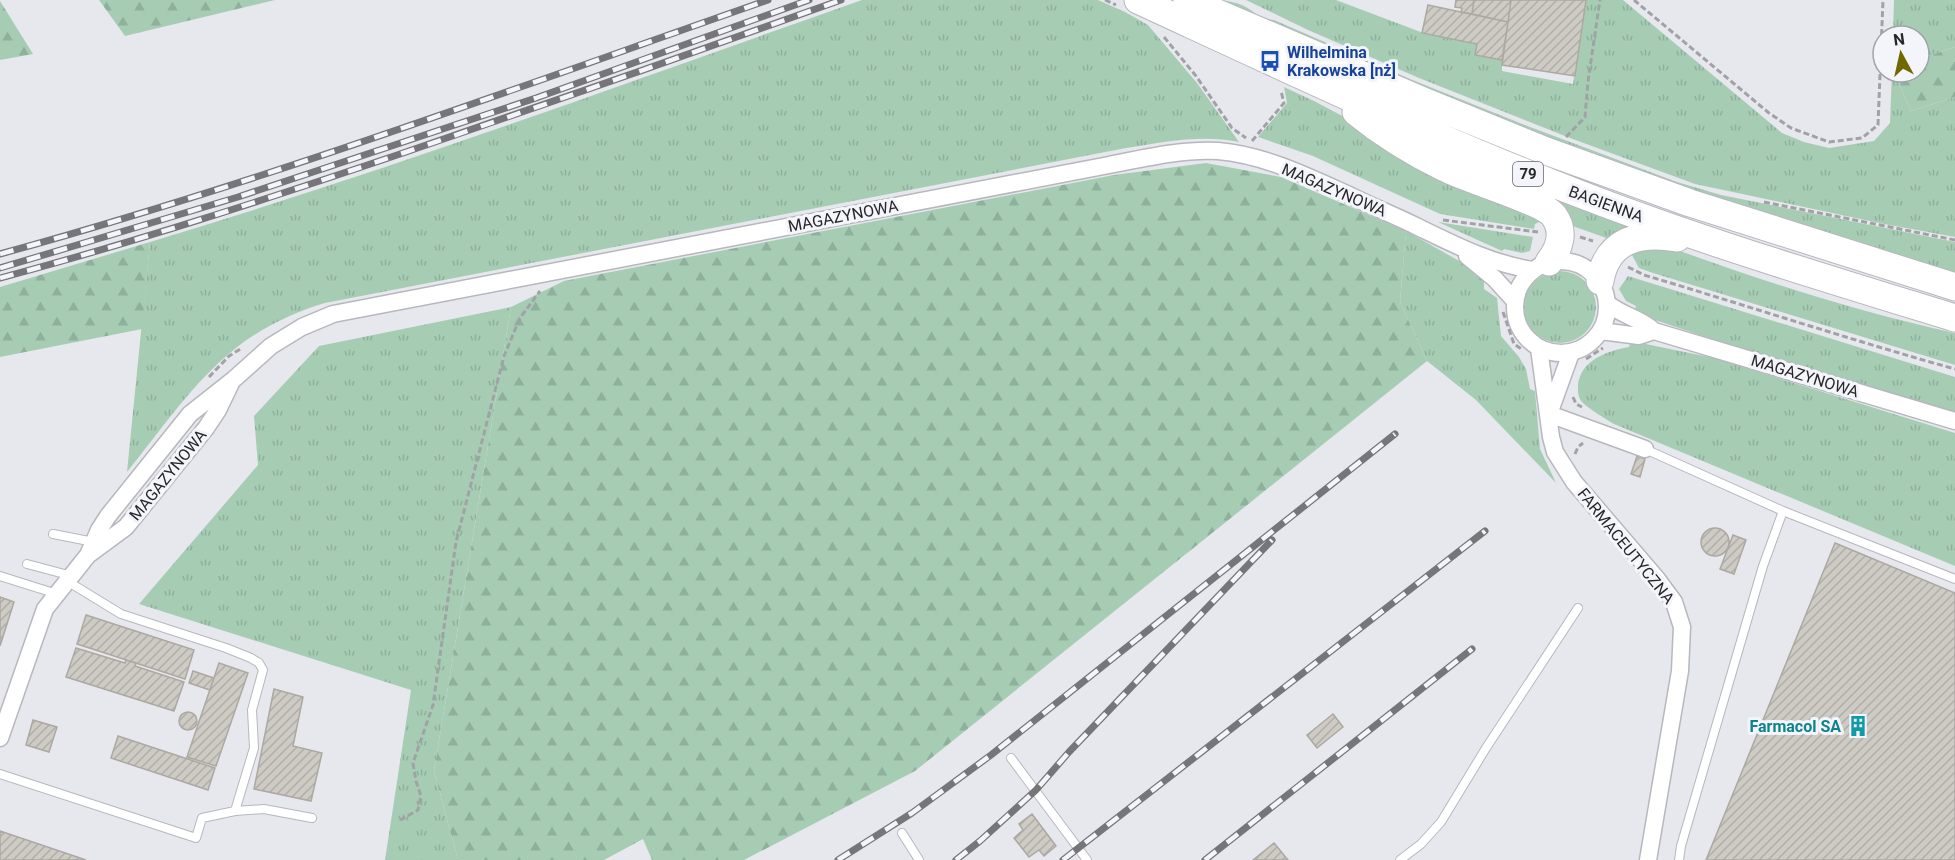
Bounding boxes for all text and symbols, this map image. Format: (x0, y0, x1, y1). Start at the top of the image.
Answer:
north arrow (1871, 24, 1931, 84)
text: N (1892, 29, 1906, 50)
place label: Wilhelmina Krakowska [nż] (1287, 43, 1396, 80)
bus stop icon: Wilhelmina Krakowska [nż] (1258, 49, 1282, 73)
street label: MAGAZYNOWA (1279, 159, 1390, 221)
road number: 79 (1513, 162, 1543, 186)
street label: BAGIENNA (1566, 182, 1646, 226)
street label: MAGAZYNOWA (786, 196, 900, 236)
street label: MAGAZYNOWA (1749, 351, 1862, 402)
street label: MAGAZYNOWA (125, 425, 211, 524)
street label: FARMACEUTYCZNA (1574, 484, 1679, 608)
building icon: Farmacol SA (1846, 714, 1870, 738)
place label: Farmacol SA (1749, 717, 1841, 736)

